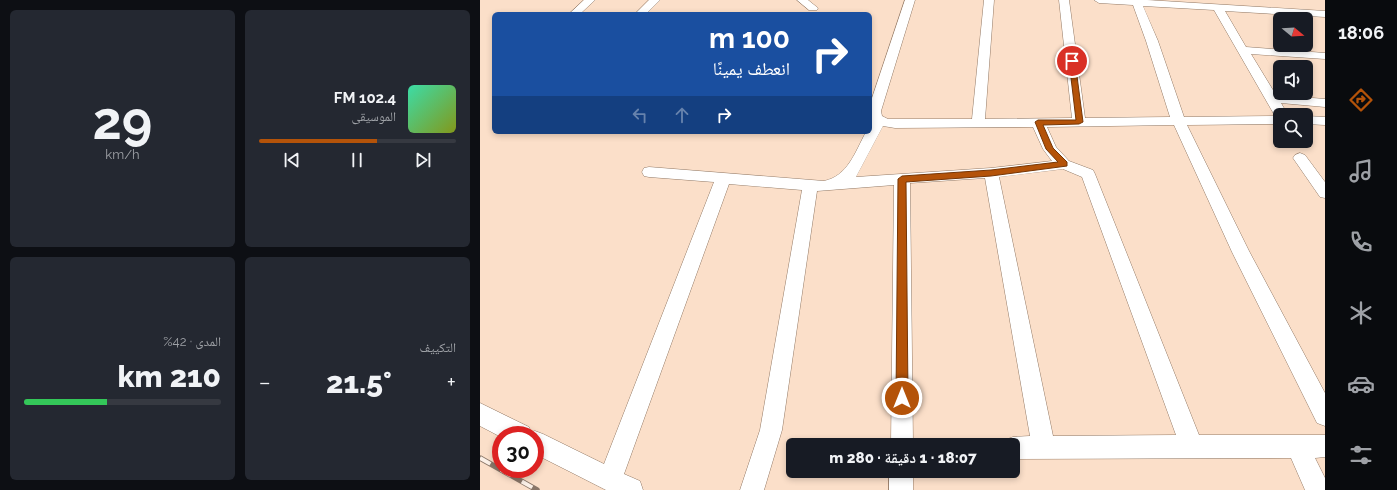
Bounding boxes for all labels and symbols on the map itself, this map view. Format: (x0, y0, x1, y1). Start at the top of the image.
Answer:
north arrow (1273, 12, 1313, 52)
pin (1055, 44, 1089, 78)
position arrow (881, 377, 923, 419)
speed limit sign: 30 (492, 426, 544, 478)

